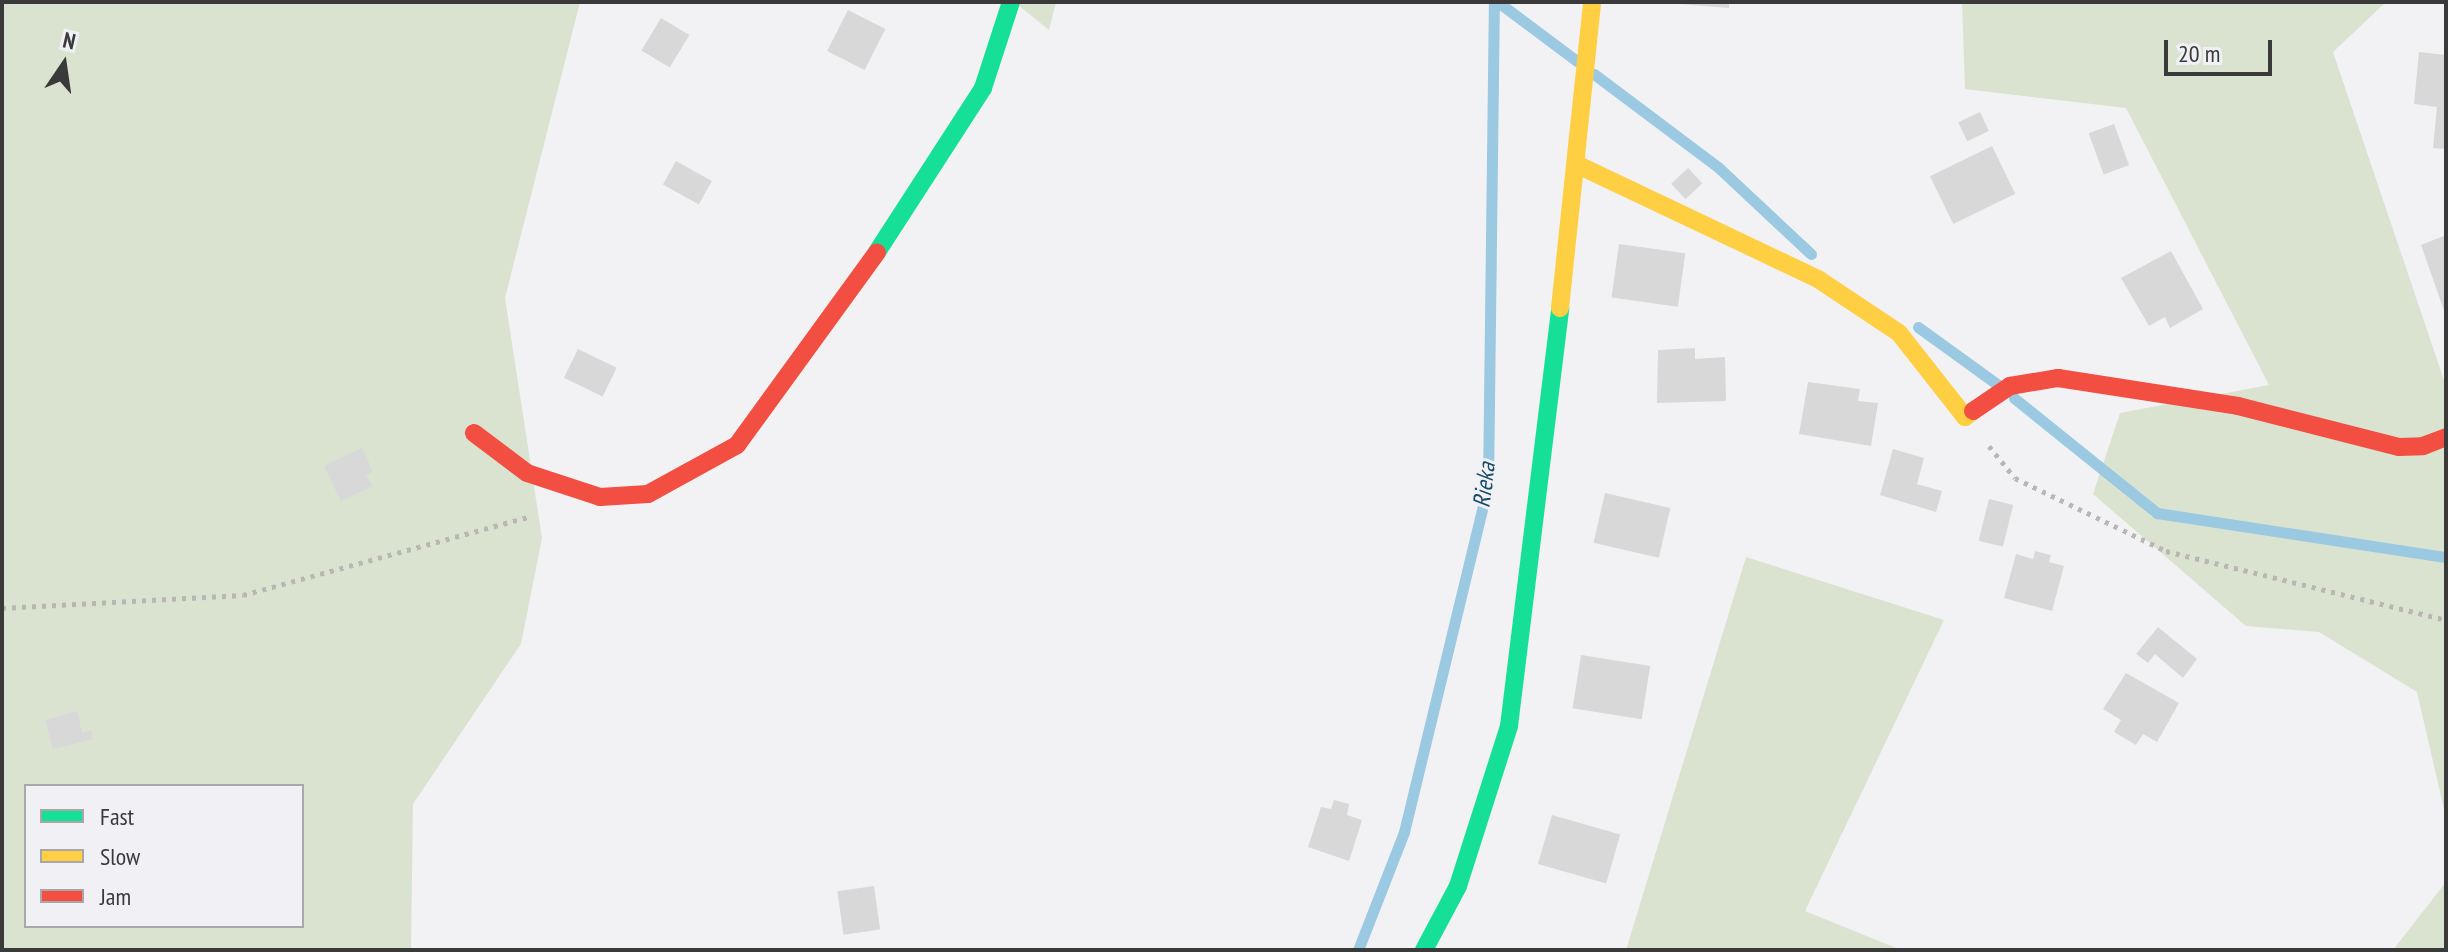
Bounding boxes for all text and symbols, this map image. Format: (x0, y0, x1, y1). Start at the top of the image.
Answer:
north arrow (24, 24, 104, 104)
scale bar (2168, 24, 2276, 74)
text: N (60, 26, 78, 56)
text: 20 m (2178, 38, 2220, 69)
water label: Rieka (1467, 461, 1501, 509)
legend (24, 784, 304, 928)
text: Fast (100, 801, 134, 832)
text: Slow (100, 841, 140, 872)
text: Jam (100, 881, 131, 912)

